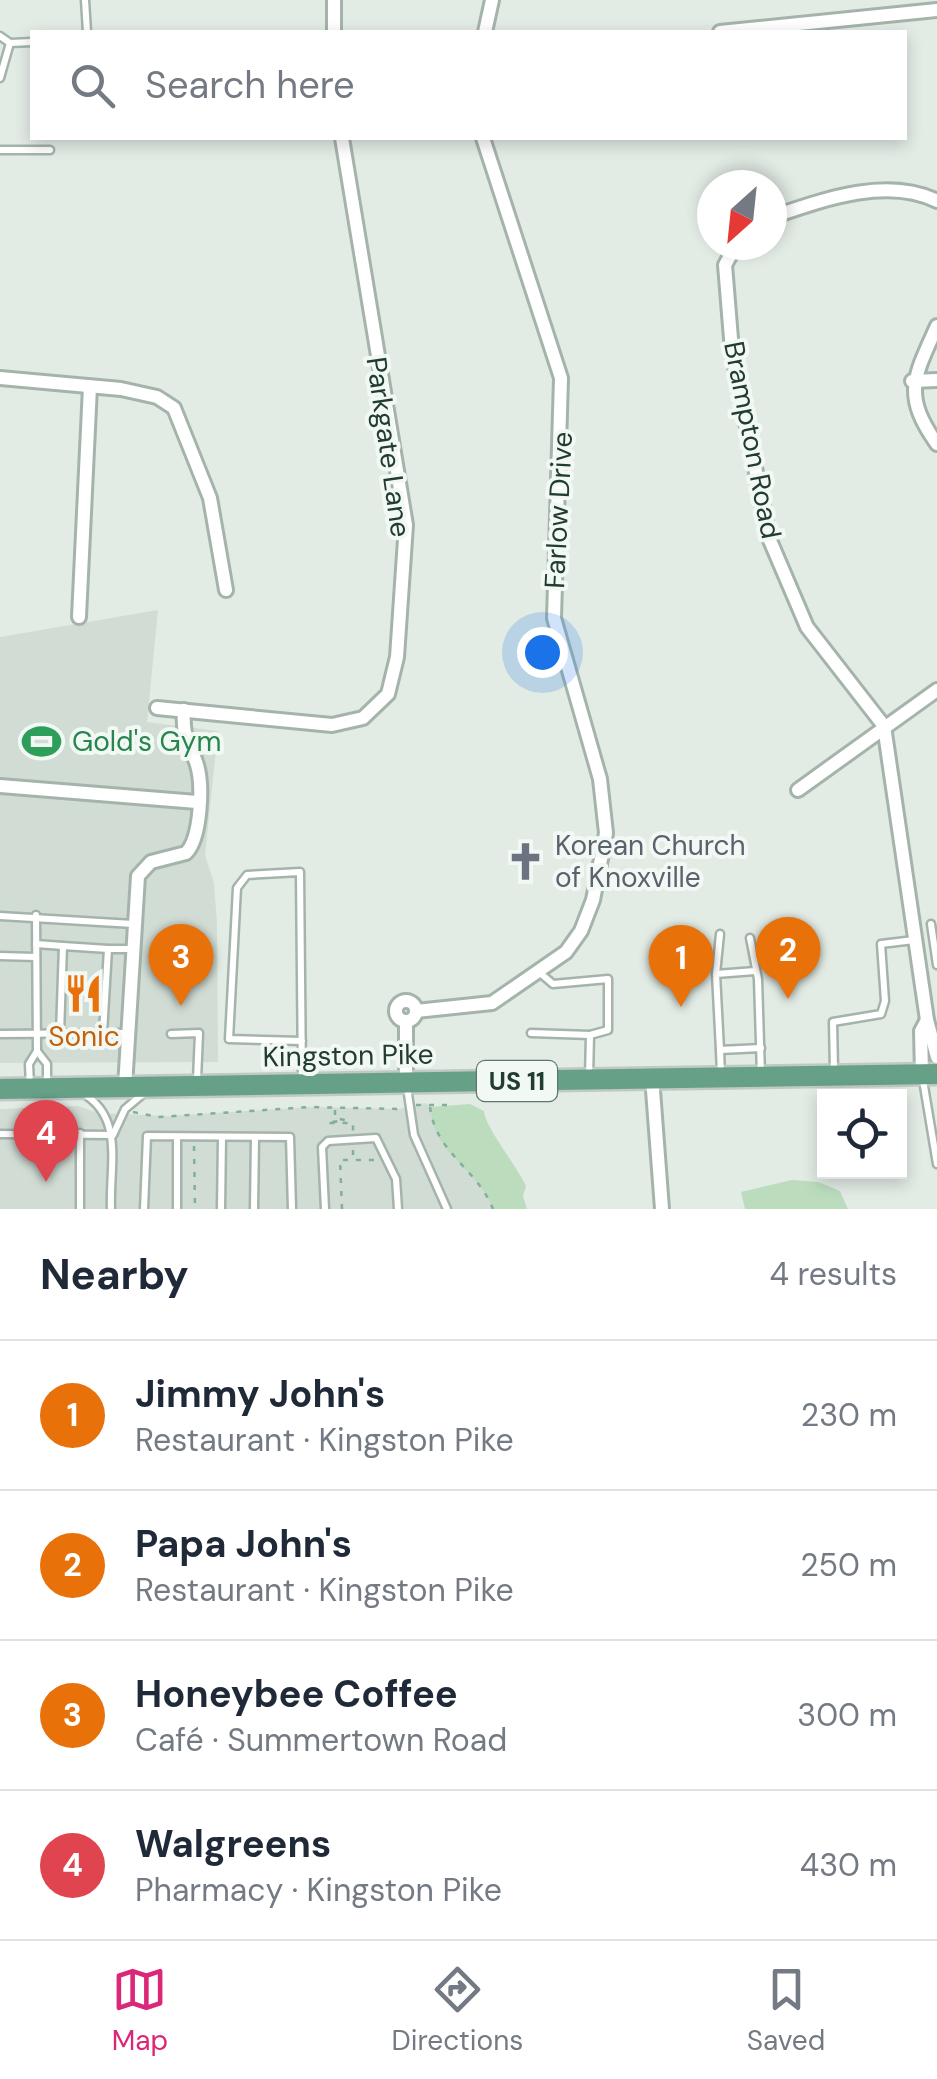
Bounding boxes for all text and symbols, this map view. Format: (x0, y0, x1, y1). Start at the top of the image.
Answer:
search box (30, 30, 907, 140)
icon: search (65, 58, 120, 113)
text: Search here (145, 60, 355, 110)
north arrow (697, 170, 787, 260)
street label: Brampton Road (715, 338, 790, 542)
street label: Parkgate Lane (358, 355, 419, 540)
street label: Farlow Drive (536, 431, 581, 589)
your location (517, 627, 568, 678)
sports icon: Gold's Gym (21, 720, 63, 762)
place label: Gold's Gym (72, 723, 221, 760)
place label: Korean Church of Knoxville (555, 827, 746, 896)
church icon: Korean Church of Knoxville (504, 840, 546, 882)
pin: 2 (756, 916, 820, 999)
pin: 3 (148, 924, 214, 1006)
pin: 1 (648, 924, 714, 1007)
restaurant icon: Sonic (63, 972, 105, 1014)
place label: Sonic (48, 1018, 120, 1055)
street label: Kingston Pike (262, 1036, 434, 1075)
road number: US 11 (477, 1061, 557, 1101)
map controls (817, 1089, 907, 1179)
button: locate (817, 1089, 907, 1179)
pin: 4 (13, 1100, 78, 1182)
text: Nearby (40, 1247, 189, 1302)
text: 4 results (770, 1253, 897, 1295)
text: Jimmy John's (135, 1369, 385, 1419)
text: 1 (67, 1394, 78, 1436)
text: 230 m (801, 1394, 897, 1436)
text: Restaurant · Kingston Pike (135, 1419, 514, 1461)
text: Papa John's (135, 1519, 352, 1569)
text: 2 (63, 1544, 82, 1586)
text: 250 m (800, 1544, 897, 1586)
text: Restaurant · Kingston Pike (135, 1569, 514, 1611)
text: Honeybee Coffee (135, 1669, 458, 1719)
text: 3 (63, 1694, 82, 1736)
text: 300 m (797, 1694, 897, 1736)
text: Café · Summertown Road (135, 1719, 507, 1761)
text: Walgreens (135, 1819, 331, 1869)
text: 4 (62, 1844, 83, 1886)
text: 430 m (800, 1844, 897, 1886)
text: Pharmacy · Kingston Pike (135, 1869, 502, 1911)
tab: Map (112, 1962, 168, 2059)
tab: Directions (392, 1962, 523, 2059)
tab: Saved (747, 1962, 825, 2059)

